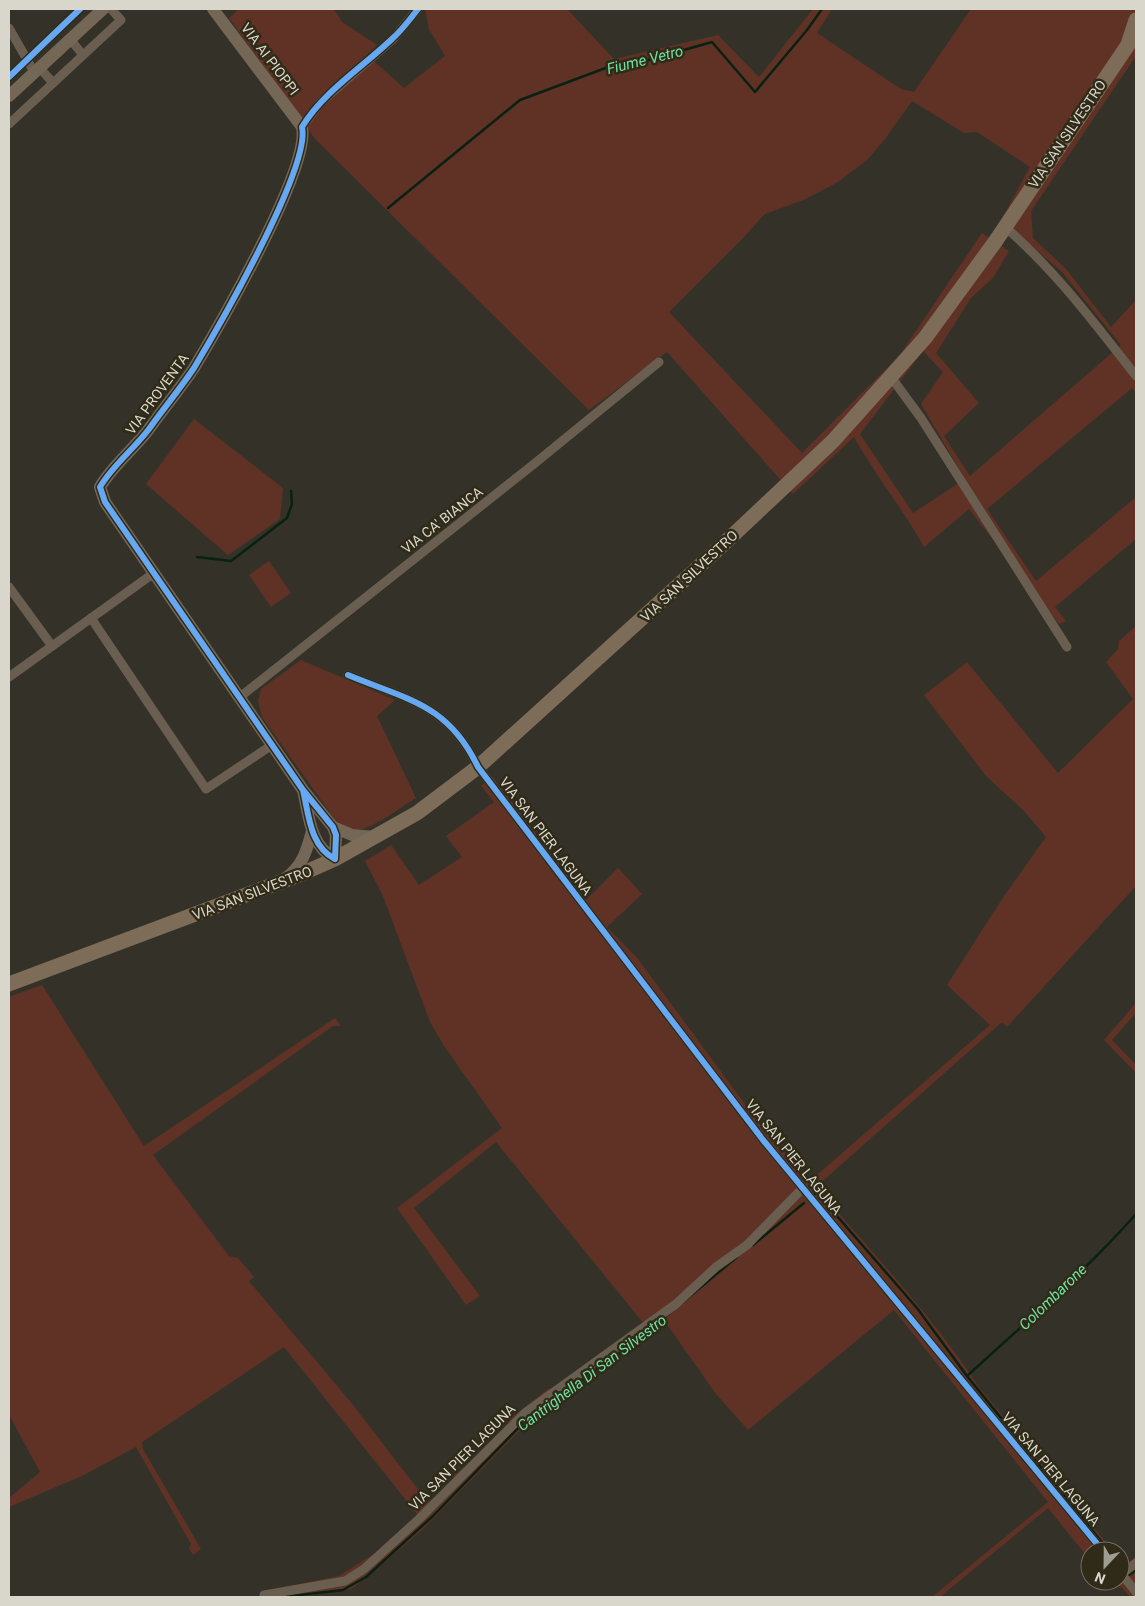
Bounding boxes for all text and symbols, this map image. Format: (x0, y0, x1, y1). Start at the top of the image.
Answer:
street label: VIA AI PIOPPI (238, 20, 302, 98)
water label: Fiume Vetro (605, 42, 685, 78)
street label: VIA SAN SILVESTRO (1025, 77, 1109, 191)
street label: VIA PROVENTA (122, 350, 192, 438)
street label: VIA CA' BIANCA (398, 483, 486, 557)
street label: VIA SAN SILVESTRO (637, 527, 741, 625)
street label: VIA SAN PIER LAGUNA (496, 774, 596, 898)
street label: VIA SAN SILVESTRO (190, 863, 314, 923)
street label: VIA SAN PIER LAGUNA (743, 1096, 845, 1218)
water label: Colombarone (1015, 1260, 1091, 1334)
water label: Cantrighella Di San Silvestro (514, 1311, 670, 1435)
street label: VIA SAN PIER LAGUNA (406, 1401, 518, 1513)
street label: VIA SAN PIER LAGUNA (999, 1409, 1103, 1529)
north arrow (1080, 1541, 1130, 1591)
text: N (1093, 1569, 1108, 1587)

